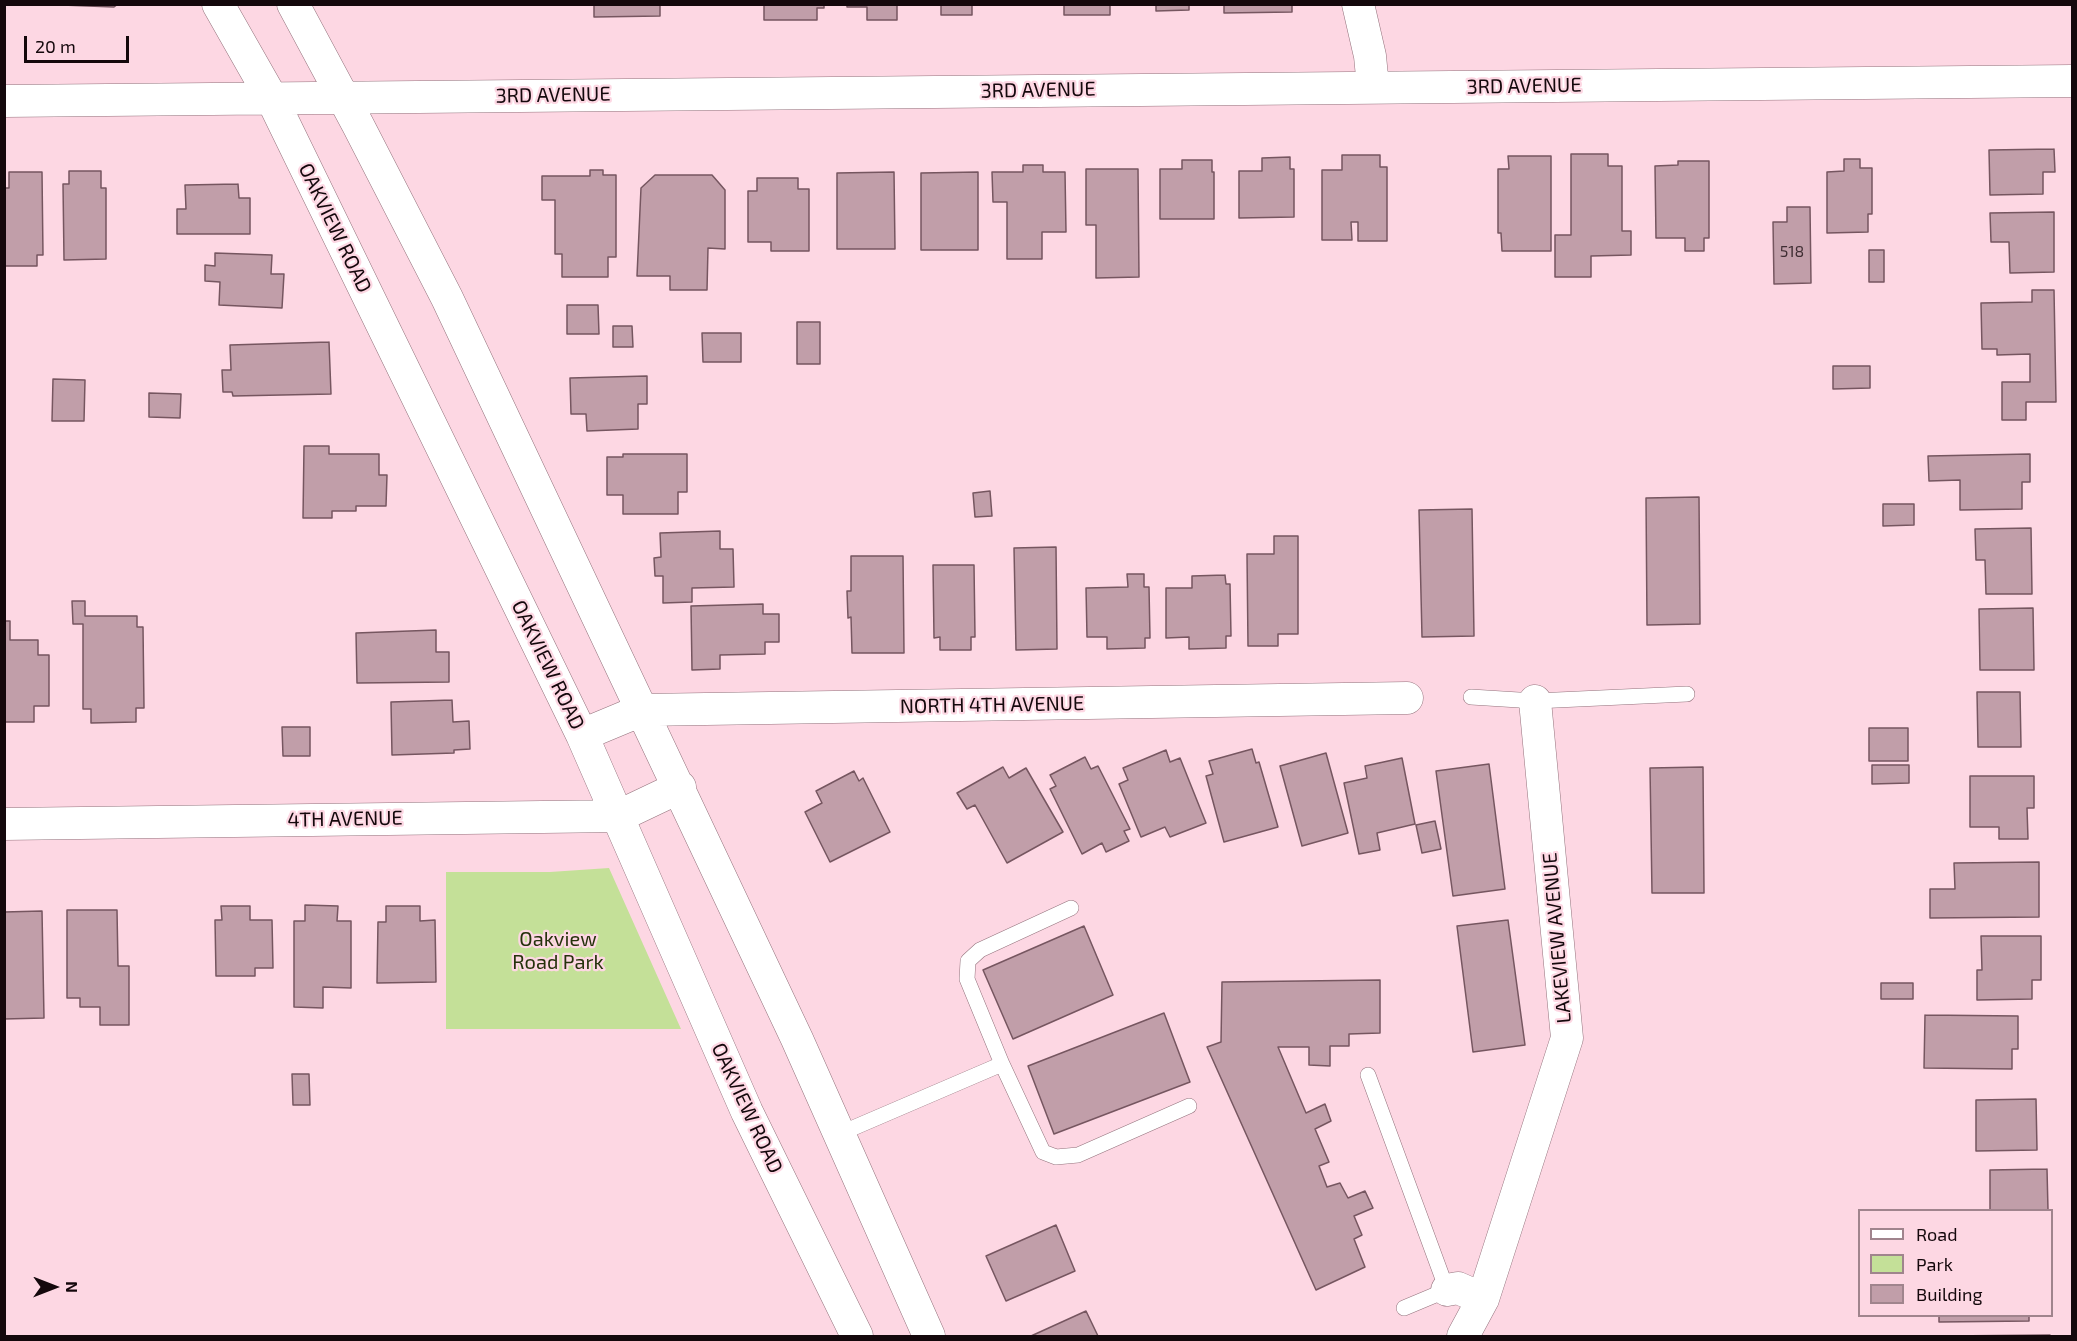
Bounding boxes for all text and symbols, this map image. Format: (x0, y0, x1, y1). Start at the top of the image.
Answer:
scale bar (27, 24, 132, 62)
text: 20 m (35, 35, 76, 57)
street label: 3RD AVENUE (1466, 73, 1582, 99)
street label: 3RD AVENUE (980, 77, 1096, 103)
street label: 3RD AVENUE (495, 82, 611, 108)
street label: OAKVIEW ROAD (293, 159, 377, 297)
house number: 518 (1780, 242, 1804, 262)
street label: OAKVIEW ROAD (506, 596, 590, 734)
street label: NORTH 4TH AVENUE (900, 691, 1084, 719)
street label: 4TH AVENUE (287, 806, 403, 832)
street label: LAKEVIEW AVENUE (1538, 852, 1576, 1024)
park label: Oakview Road Park (512, 927, 604, 974)
street label: OAKVIEW ROAD (706, 1039, 788, 1177)
legend (1858, 1209, 2053, 1317)
text: Road (1916, 1223, 1957, 1245)
text: Park (1916, 1253, 1953, 1275)
north arrow (24, 1257, 84, 1317)
text: N (63, 1281, 82, 1293)
text: Building (1916, 1283, 1983, 1305)

